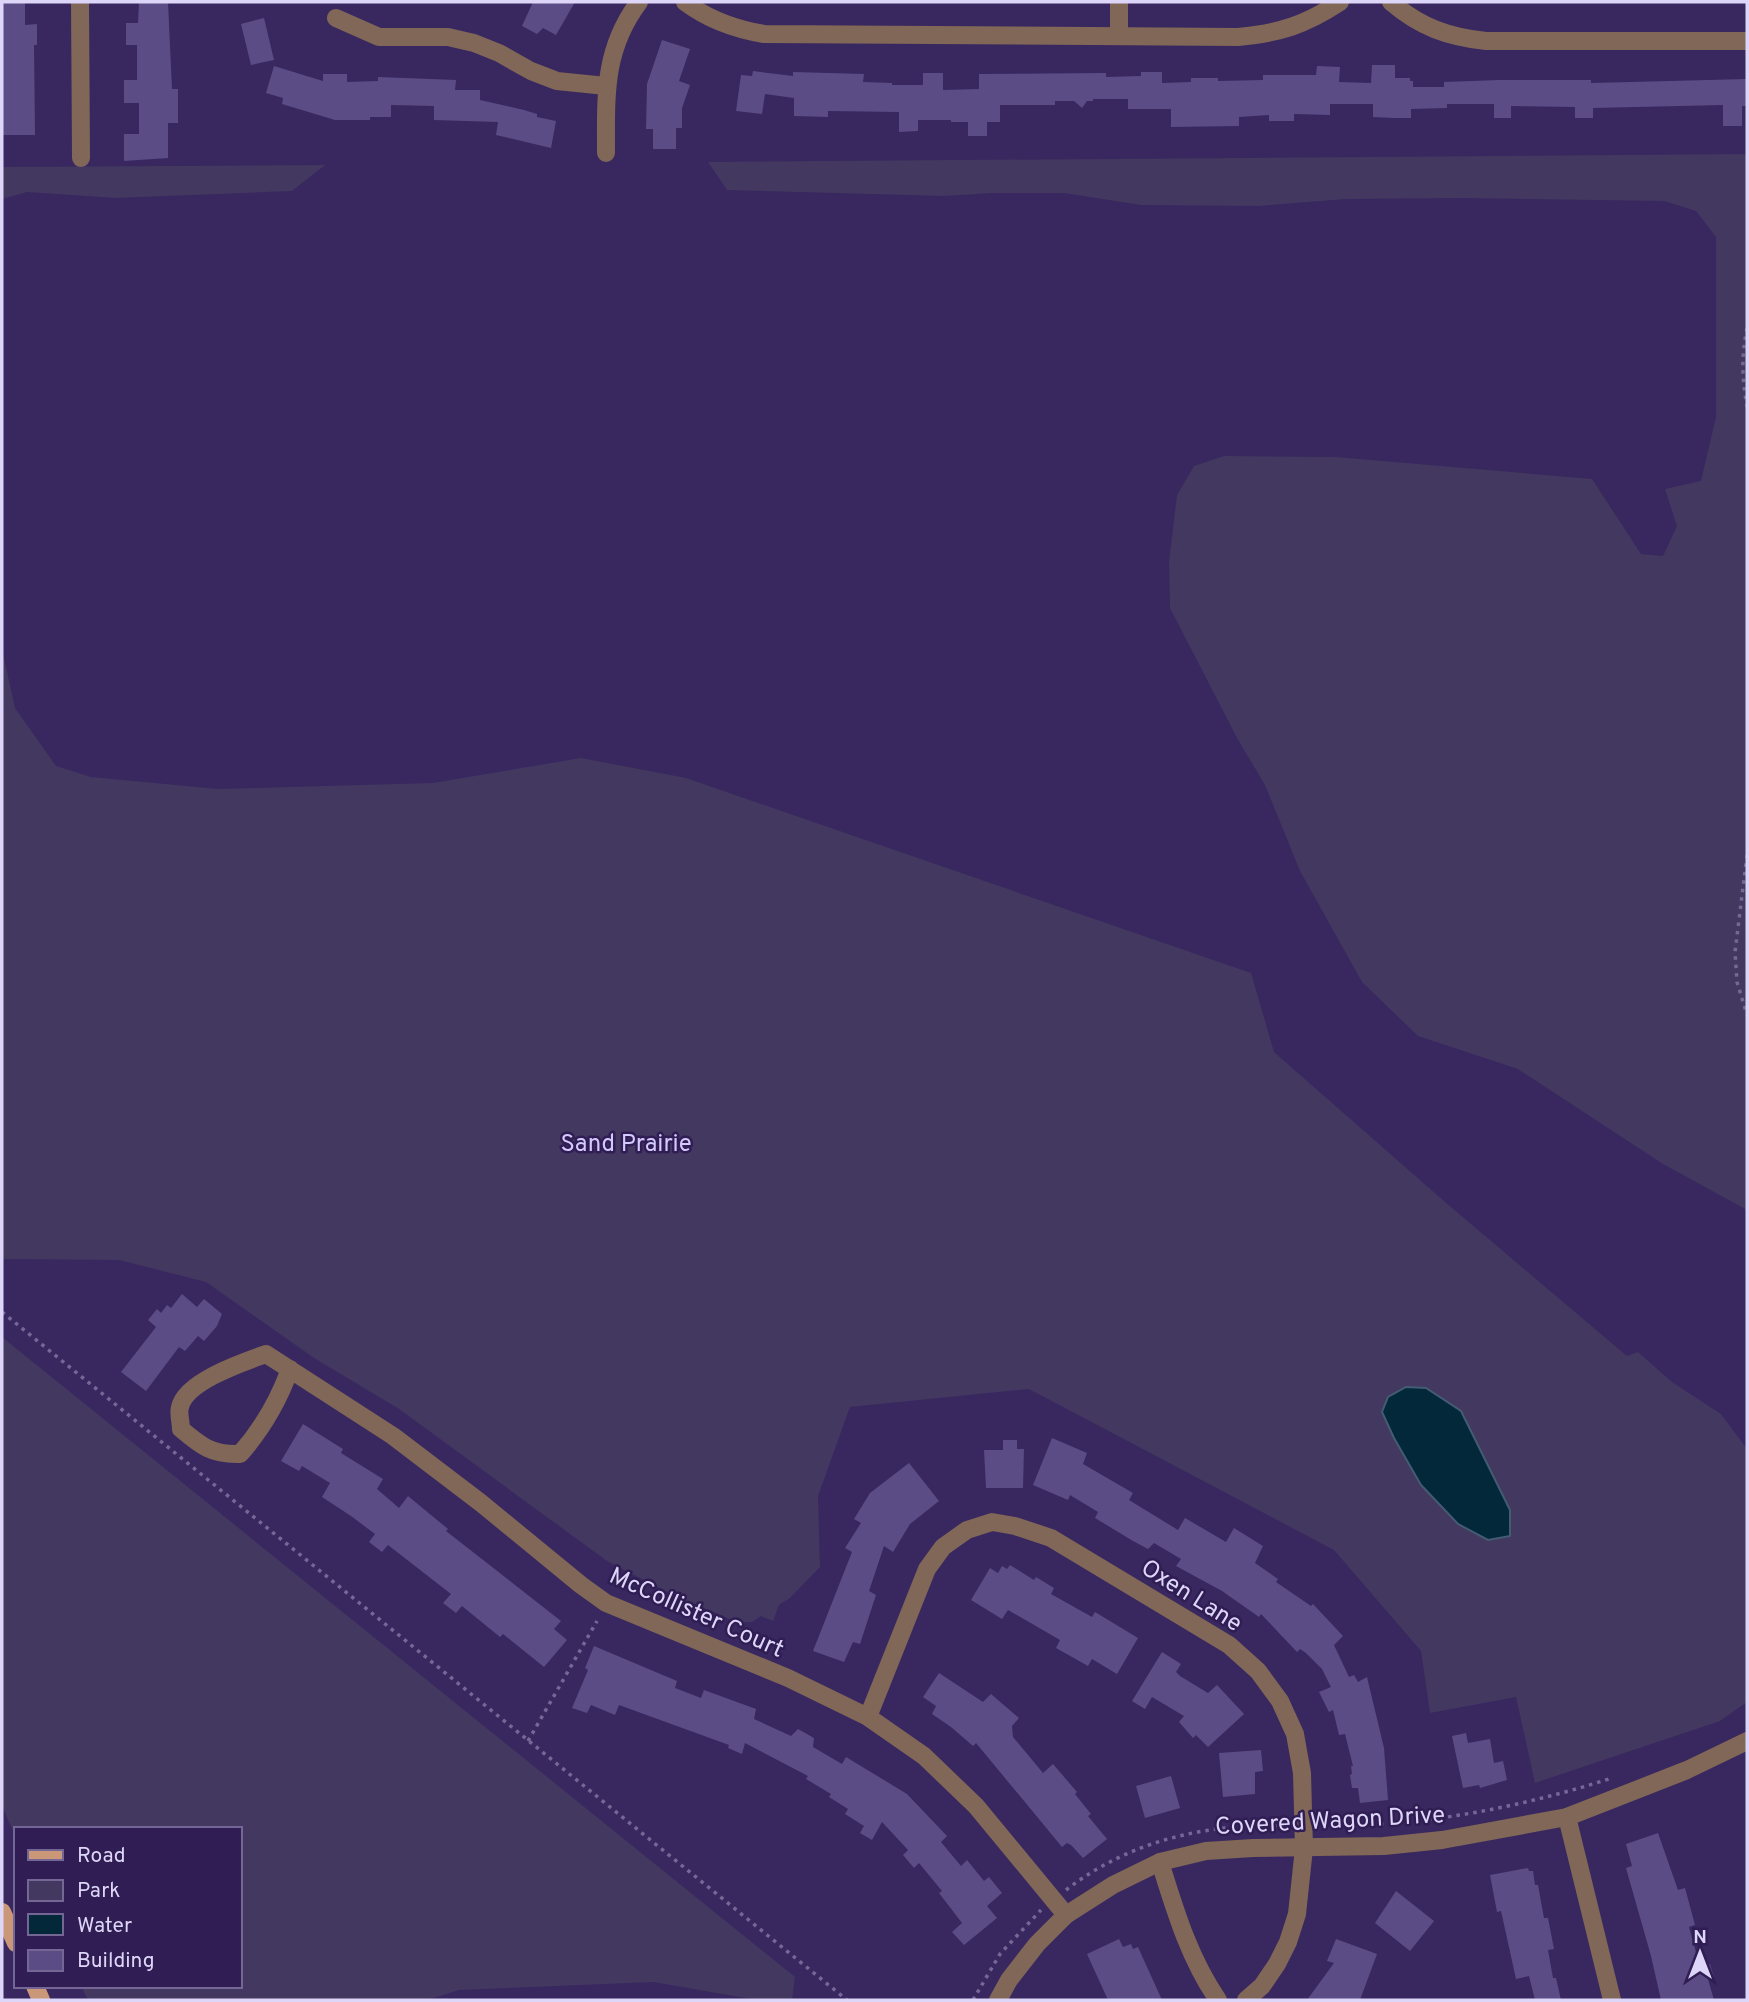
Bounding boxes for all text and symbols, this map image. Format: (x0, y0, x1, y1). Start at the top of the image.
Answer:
park label: Sand Prairie (560, 1130, 692, 1160)
street label: Oxen Lane (1135, 1554, 1247, 1640)
street label: McCollister Court (604, 1562, 788, 1666)
street label: Covered Wagon Drive (1214, 1801, 1446, 1843)
legend (14, 1827, 242, 1988)
text: Road (77, 1843, 126, 1870)
text: Park (77, 1878, 120, 1905)
text: Water (77, 1913, 132, 1940)
north arrow (1665, 1918, 1735, 1988)
text: N (1693, 1926, 1707, 1950)
text: Building (77, 1948, 155, 1975)

